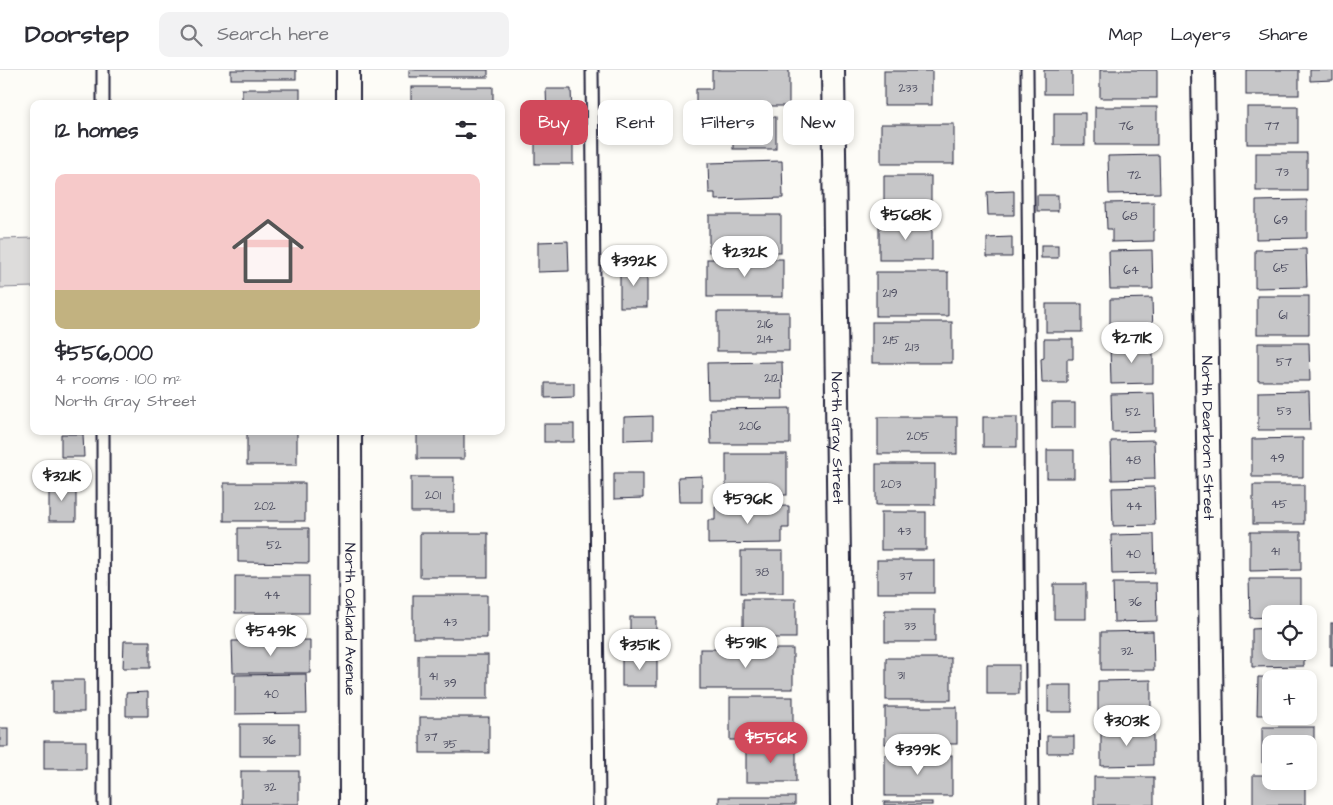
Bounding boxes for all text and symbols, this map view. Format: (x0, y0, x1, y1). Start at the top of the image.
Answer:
search box (159, 12, 509, 57)
text: Doorstep (25, 18, 129, 52)
icon: search (177, 21, 205, 49)
text: Search here (217, 21, 329, 48)
text: Map (1108, 22, 1142, 47)
text: Layers (1170, 22, 1231, 47)
text: Share (1259, 22, 1308, 47)
house number: 233 (898, 80, 918, 97)
chip: Buy (520, 100, 588, 145)
chip: Rent (598, 100, 673, 145)
chip: Filters (683, 100, 773, 145)
chip: New (783, 100, 854, 145)
text: 12 homes (55, 116, 139, 145)
icon: filters (452, 116, 480, 144)
house number: 76 (1119, 118, 1134, 135)
house number: 77 (1265, 118, 1280, 135)
house number: 73 (1275, 164, 1289, 181)
house number: 72 (1127, 167, 1141, 184)
pin: $568K (871, 198, 941, 241)
text: $568K (881, 204, 931, 226)
icon: home (223, 206, 313, 296)
house number: 68 (1122, 208, 1138, 225)
house number: 69 (1274, 212, 1288, 229)
pin: $232K (710, 236, 780, 278)
text: $232K (722, 241, 768, 263)
pin: $392K (599, 244, 669, 287)
text: $392K (612, 250, 657, 272)
house number: 65 (1273, 260, 1290, 277)
house number: 64 (1123, 262, 1139, 279)
house number: 219 (882, 285, 898, 302)
house number: 61 (1278, 307, 1288, 324)
house number: 216 (757, 316, 773, 333)
pin: $271K (1097, 322, 1167, 364)
text: $271K (1112, 327, 1152, 349)
house number: 214 (757, 331, 773, 348)
house number: 215 (883, 332, 900, 349)
text: $556,000 (55, 339, 153, 368)
house number: 213 (905, 339, 919, 356)
house number: 57 (1276, 354, 1293, 371)
street label: North Dearborn Street (1196, 356, 1219, 520)
text: 4 rooms · 100 m² (55, 368, 182, 390)
house number: 212 (764, 370, 780, 387)
street label: North Gray Street (826, 372, 848, 504)
text: North Gray Street (55, 390, 196, 412)
house number: 53 (1277, 403, 1291, 420)
house number: 52 (1125, 404, 1141, 421)
house number: 206 (739, 418, 761, 435)
house number: 205 (907, 428, 930, 445)
house number: 49 (1270, 450, 1285, 467)
house number: 48 (1125, 452, 1141, 469)
pin: $321K (27, 460, 97, 502)
text: $321K (43, 465, 81, 487)
house number: 203 (881, 476, 901, 493)
pin: $596K (713, 482, 783, 525)
house number: 201 (425, 487, 441, 504)
text: $596K (723, 488, 773, 510)
house number: 45 (1271, 496, 1288, 513)
house number: 202 (254, 498, 276, 515)
house number: 44 (1126, 498, 1142, 515)
house number: 43 (897, 523, 911, 540)
house number: 52 (266, 537, 282, 554)
street label: North Oakland Avenue (339, 543, 361, 695)
house number: 41 (1270, 543, 1280, 560)
house number: 40 (1125, 546, 1141, 563)
house number: 38 (755, 564, 769, 581)
house number: 37 (899, 568, 913, 585)
house number: 44 (264, 587, 280, 604)
house number: 36 (1128, 594, 1142, 611)
map controls (1262, 605, 1317, 790)
button: locate (1262, 605, 1317, 660)
pin: $549K (236, 614, 306, 657)
house number: 43 (443, 614, 457, 631)
house number: 33 (904, 618, 916, 635)
text: $549K (246, 620, 296, 642)
pin: $591K (711, 626, 781, 669)
pin: $351K (605, 628, 675, 671)
text: $591K (725, 632, 767, 654)
text: $351K (620, 634, 660, 656)
house number: 32 (1121, 643, 1134, 660)
house number: 31 (897, 667, 905, 684)
house number: 41 (428, 668, 438, 685)
button: + (1262, 670, 1317, 725)
house number: 39 (444, 675, 457, 692)
house number: 40 (263, 686, 279, 703)
pin: $303K (1092, 704, 1162, 747)
text: $303K (1105, 710, 1149, 732)
pin: $556K (736, 722, 806, 764)
text: $556K (745, 727, 797, 749)
house number: 37 (424, 729, 438, 746)
house number: 36 (262, 732, 276, 749)
pin: $399K (883, 734, 953, 776)
button: − (1262, 735, 1317, 790)
house number: 35 (443, 736, 458, 753)
text: $399K (896, 739, 940, 761)
house number: 32 (264, 779, 277, 796)

